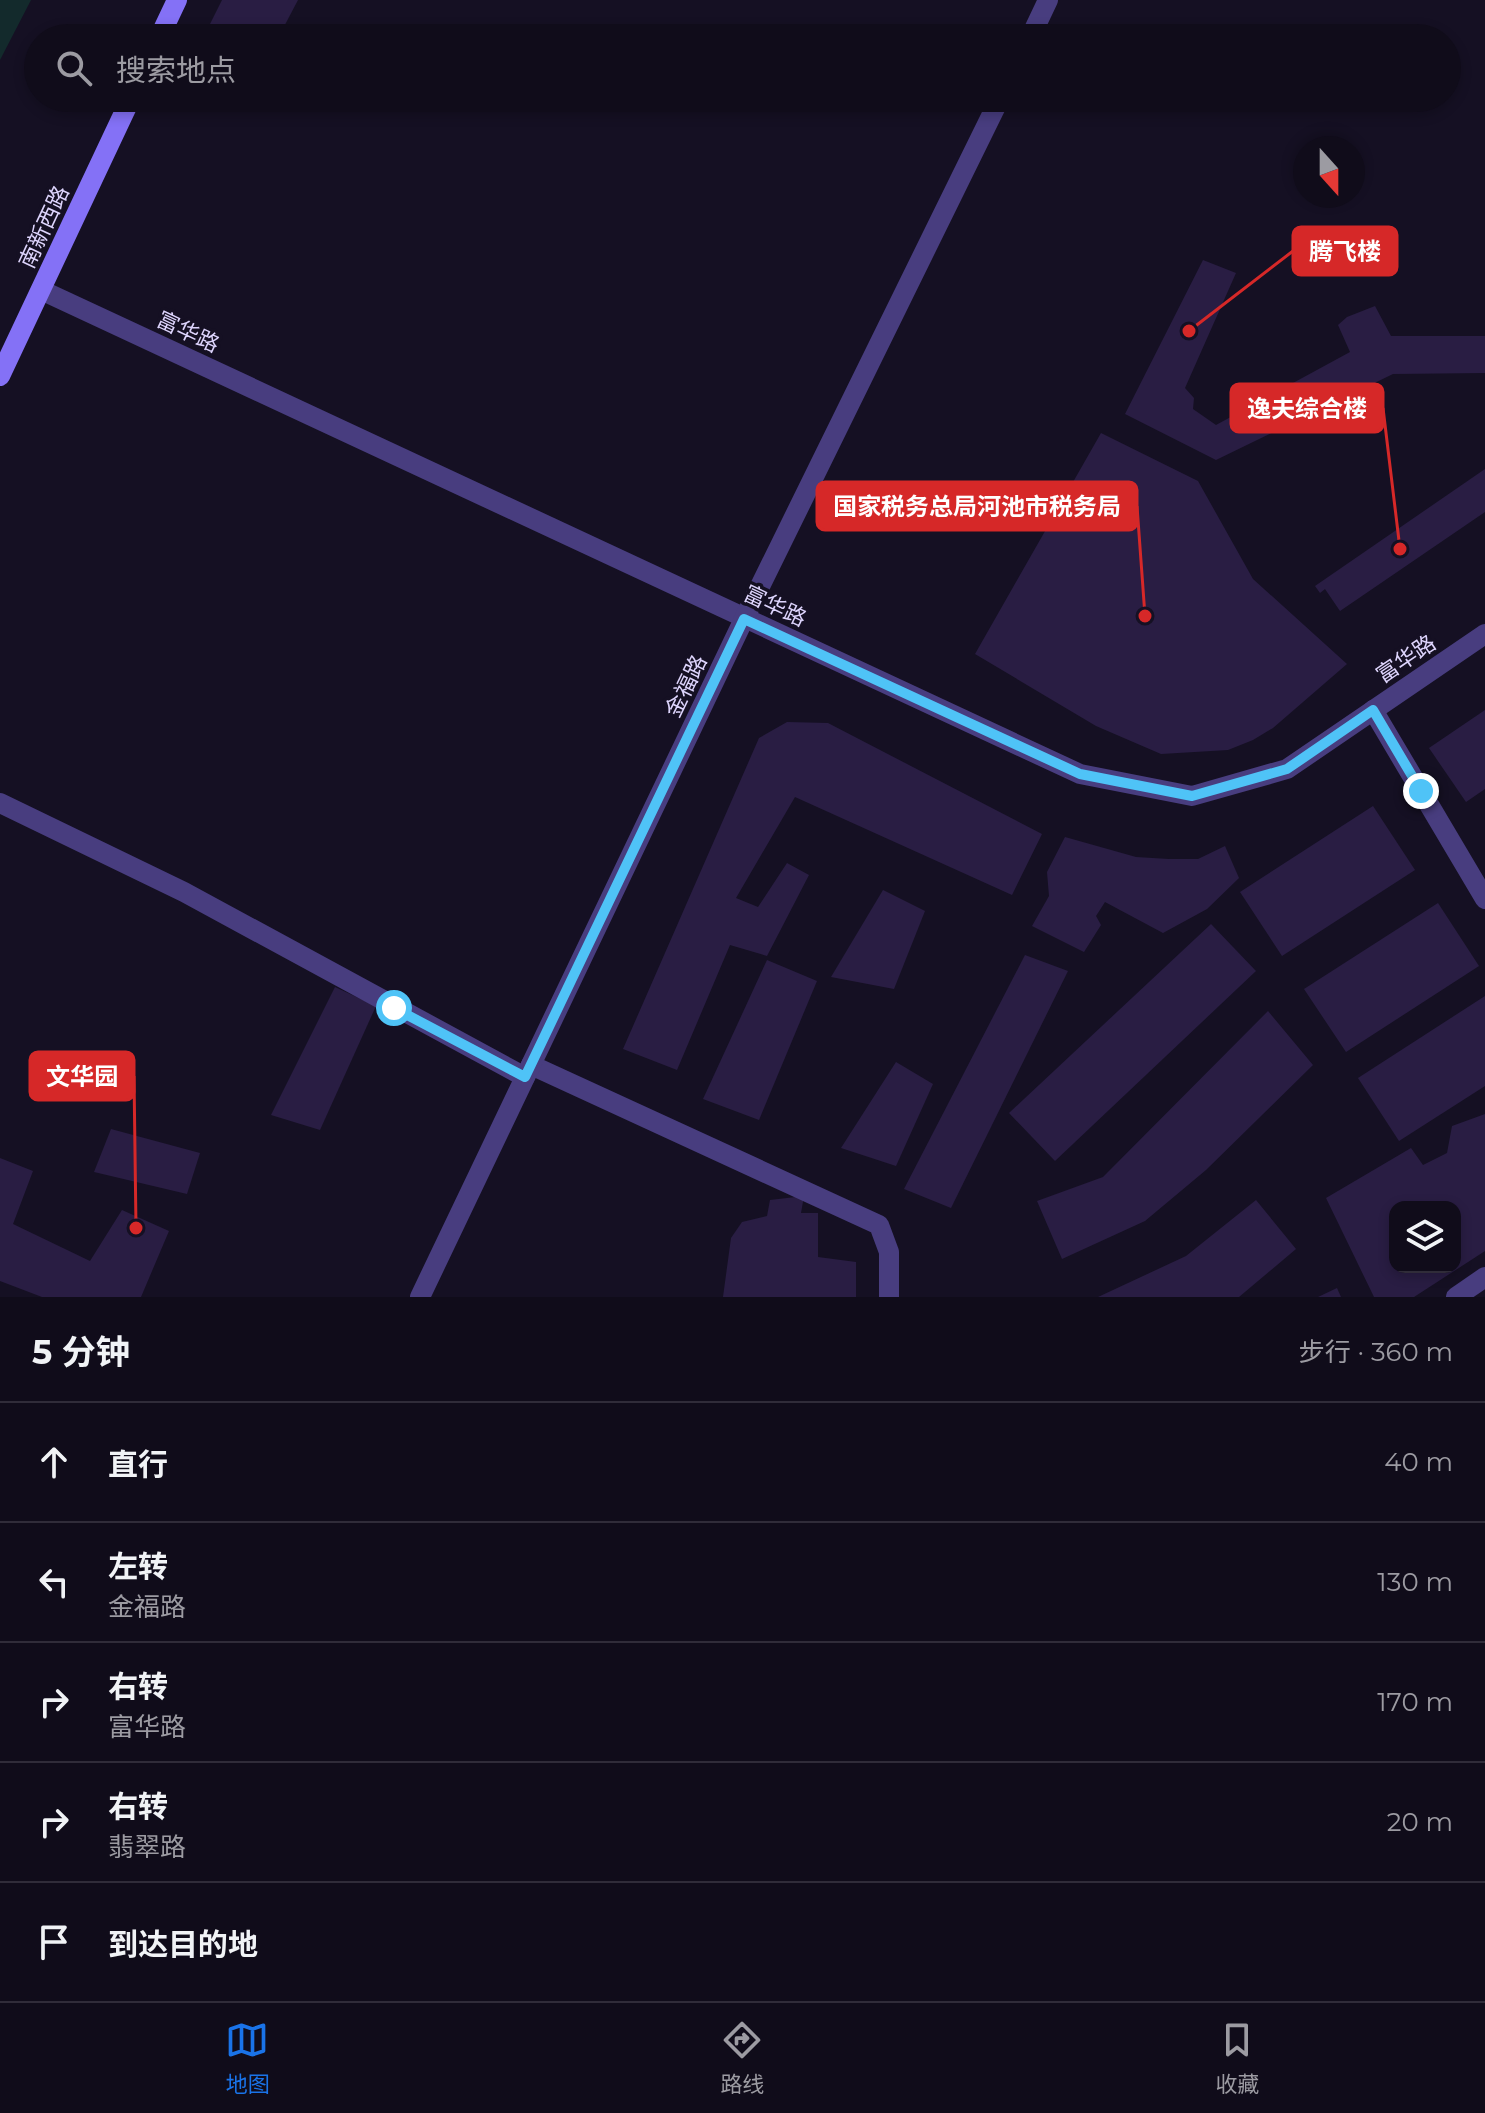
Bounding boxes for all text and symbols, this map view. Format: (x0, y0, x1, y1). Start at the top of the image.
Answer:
search box (24, 24, 1461, 112)
icon: search (52, 46, 96, 90)
text: 搜索地点 (116, 52, 236, 89)
north arrow (1293, 136, 1365, 208)
street label: 南新西路 (13, 181, 75, 273)
callout: 腾飞楼 (1293, 227, 1397, 275)
text: 腾飞楼 (1309, 237, 1381, 266)
street label: 富华路 (152, 306, 224, 358)
callout: 逸夫综合楼 (1231, 384, 1383, 432)
text: 逸夫综合楼 (1247, 394, 1367, 423)
callout: 国家税务总局河池市税务局 (817, 482, 1137, 530)
text: 国家税务总局河池市税务局 (833, 492, 1121, 521)
street label: 富华路 (739, 580, 811, 632)
street label: 富华路 (1371, 629, 1441, 689)
street label: 金福路 (659, 650, 713, 722)
route end (1403, 773, 1439, 809)
route start (376, 990, 412, 1026)
callout: 文华园 (30, 1052, 134, 1100)
text: 文华园 (46, 1062, 118, 1091)
map controls (1389, 1201, 1461, 1273)
button: layers (1389, 1201, 1461, 1273)
text: 5 分钟 (32, 1331, 130, 1373)
text: 步行 · 360 m (1299, 1336, 1453, 1368)
icon: ahead (32, 1440, 76, 1484)
text: 直行 (108, 1446, 168, 1483)
text: 40 m (1384, 1446, 1453, 1478)
text: 左转 (108, 1548, 168, 1585)
icon: left (32, 1560, 76, 1604)
text: 130 m (1377, 1566, 1453, 1598)
text: 金福路 (108, 1591, 186, 1623)
text: 右转 (108, 1668, 168, 1705)
icon: right (32, 1680, 76, 1724)
text: 170 m (1377, 1686, 1453, 1718)
text: 富华路 (108, 1711, 186, 1743)
text: 右转 (108, 1788, 168, 1825)
icon: right (32, 1800, 76, 1844)
text: 20 m (1387, 1806, 1453, 1838)
text: 翡翠路 (108, 1831, 186, 1863)
icon: arrive (32, 1920, 76, 1964)
text: 到达目的地 (108, 1926, 258, 1963)
tab: 地图 (225, 2018, 270, 2098)
tab: 路线 (720, 2018, 765, 2098)
tab: 收藏 (1215, 2018, 1260, 2098)

